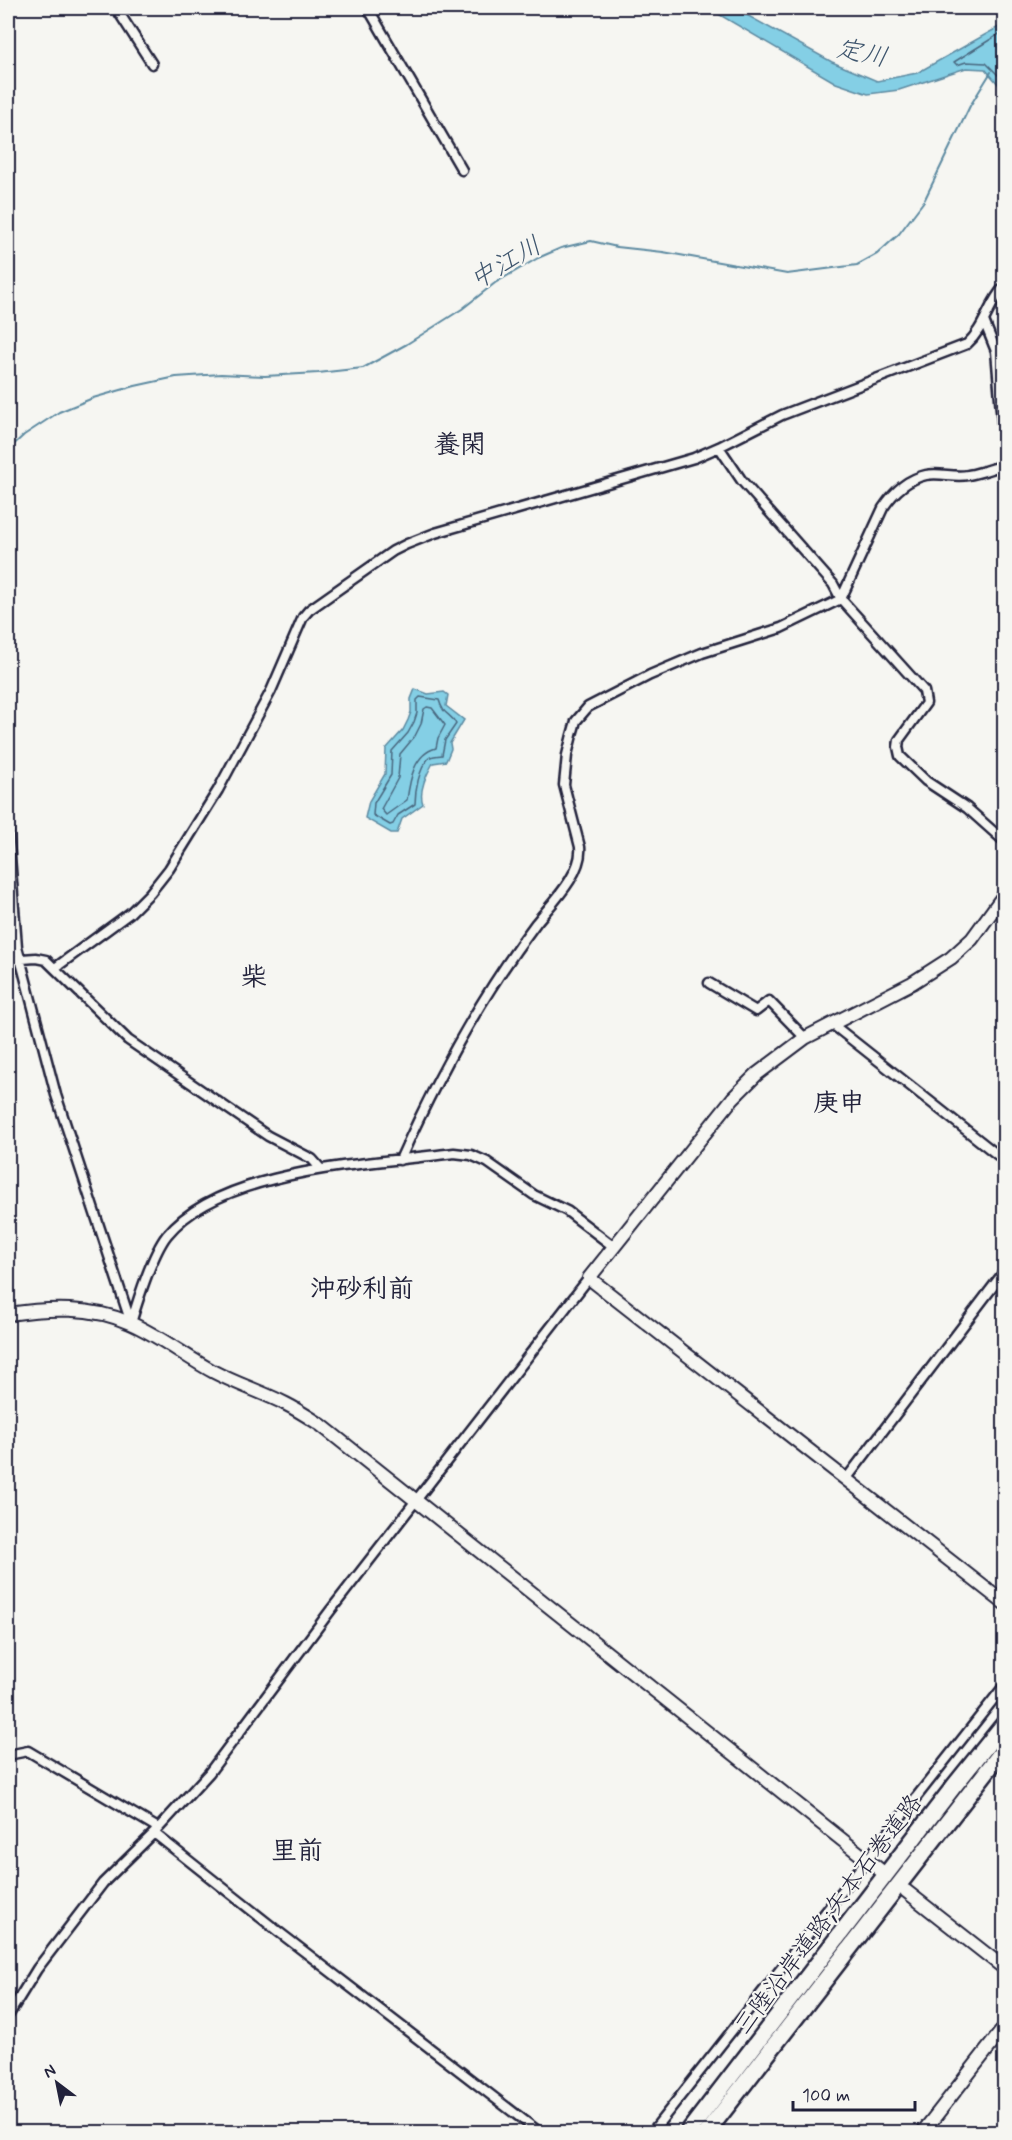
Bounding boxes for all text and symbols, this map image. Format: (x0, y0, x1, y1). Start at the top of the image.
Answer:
water label: 定川 (833, 32, 891, 76)
water label: 中江川 (464, 230, 548, 298)
district label: 養閑 (434, 429, 486, 463)
district label: 柴 (241, 961, 267, 995)
district label: 庚申 (813, 1087, 865, 1121)
district label: 沖砂利前 (310, 1273, 414, 1307)
street label: 三陸沿岸道路;矢本石巻道路 (728, 1788, 930, 2041)
district label: 里前 (271, 1835, 323, 1869)
north arrow (27, 2053, 87, 2113)
text: N (40, 2060, 60, 2083)
scale bar (793, 2074, 914, 2112)
text: 100 m (802, 2084, 850, 2108)

